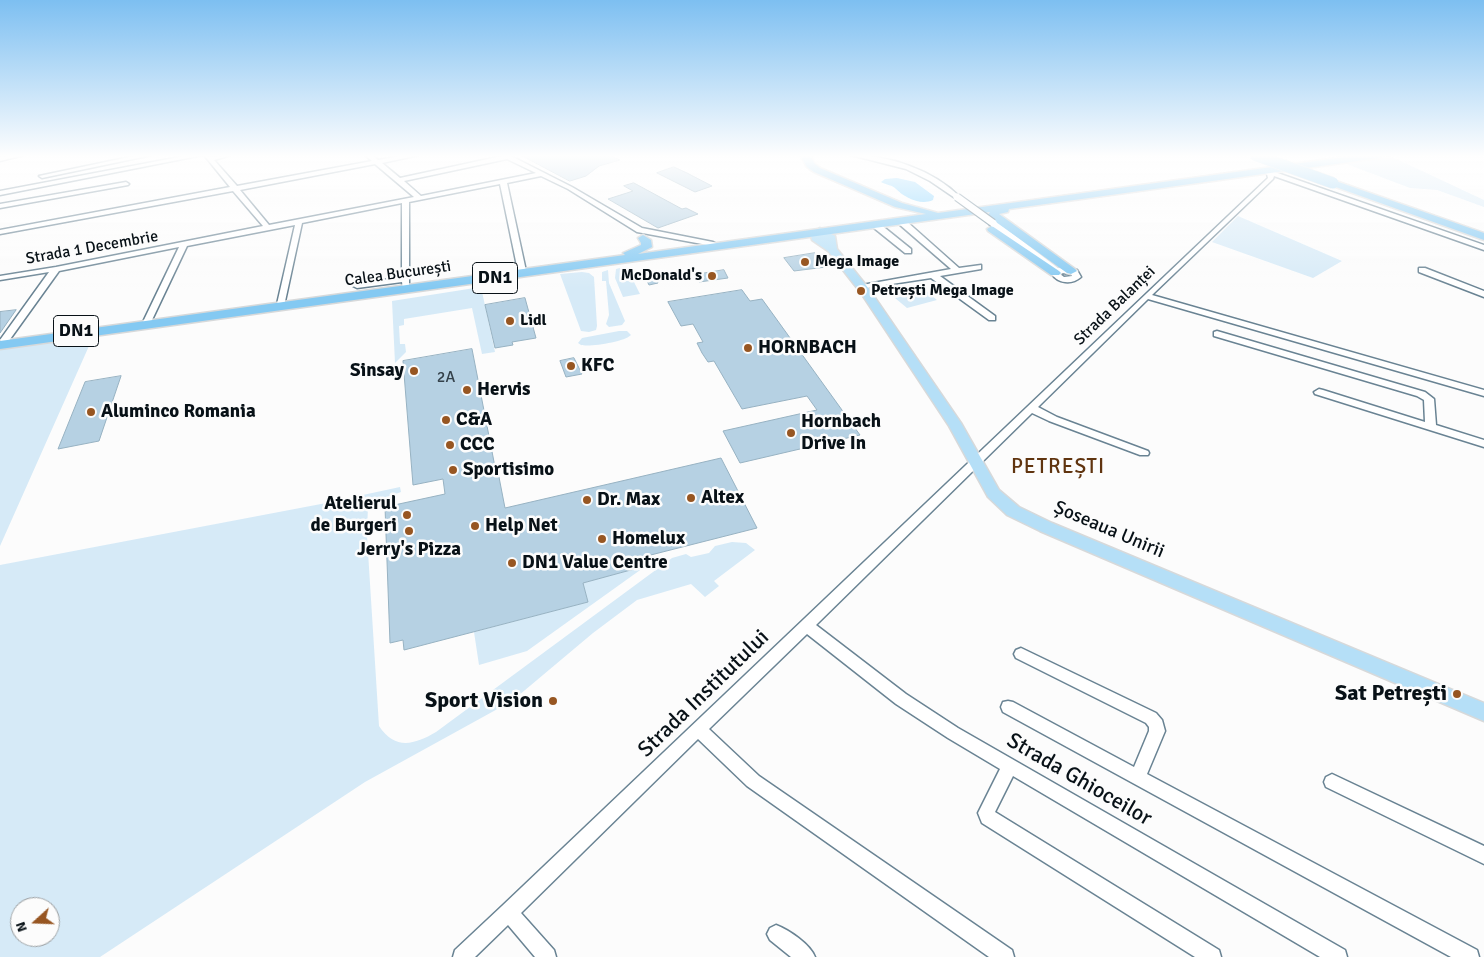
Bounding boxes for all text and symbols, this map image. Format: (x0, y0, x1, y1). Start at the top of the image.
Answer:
street label: Strada 1 Decembrie (24, 227, 160, 269)
place label: Mega Image (815, 252, 899, 272)
marker: Mega Image (799, 256, 811, 268)
street label: Calea București (344, 257, 452, 291)
road number: DN1 (472, 262, 518, 294)
street label: Strada Balanței (1070, 262, 1160, 350)
place label: McDonald's (621, 266, 702, 286)
marker: McDonald's (706, 270, 718, 282)
place label: Petrești Mega Image (871, 281, 1014, 301)
marker: Petrești Mega Image (855, 285, 867, 297)
place label: Lidl (520, 311, 547, 331)
marker: Lidl (504, 315, 516, 327)
road number: DN1 (54, 316, 98, 346)
place label: HORNBACH (758, 337, 857, 359)
marker: HORNBACH (742, 342, 754, 354)
place label: KFC (581, 355, 614, 377)
place label: Sinsay (350, 360, 404, 382)
marker: KFC (565, 360, 577, 372)
marker: Sinsay (408, 365, 420, 377)
house number: 2A (437, 368, 455, 388)
place label: Hervis (477, 379, 531, 401)
marker: Hervis (461, 384, 473, 396)
place label: Aluminco Romania (101, 401, 256, 423)
marker: Aluminco Romania (85, 406, 97, 418)
place label: C&A (456, 409, 492, 431)
place label: Hornbach Drive In (801, 411, 881, 455)
marker: C&A (440, 414, 452, 426)
marker: Hornbach Drive In (785, 427, 797, 439)
place label: CCC (460, 434, 495, 456)
marker: CCC (444, 439, 456, 451)
district label: PETREȘTI (1010, 454, 1106, 480)
place label: Sportisimo (463, 459, 554, 481)
marker: Sportisimo (447, 464, 459, 476)
place label: Altex (701, 487, 744, 509)
place label: Dr. Max (597, 489, 660, 511)
marker: Altex (685, 492, 697, 504)
place label: Atelierul de Burgeri (311, 493, 397, 537)
marker: Dr. Max (581, 494, 593, 506)
street label: Șoseaua Unirii (1050, 496, 1168, 564)
marker: Atelierul de Burgeri (401, 509, 413, 521)
place label: Help Net (485, 515, 558, 537)
marker: Help Net (469, 520, 481, 532)
marker: Jerry's Pizza (403, 525, 415, 537)
place label: Homelux (612, 528, 685, 550)
marker: Homelux (596, 533, 608, 545)
place label: Jerry's Pizza (357, 539, 461, 561)
place label: DN1 Value Centre (522, 552, 668, 574)
marker: DN1 Value Centre (506, 557, 518, 569)
street label: Strada Institutului (633, 625, 775, 763)
place label: Sat Petrești (1335, 681, 1447, 707)
place label: Sport Vision (425, 688, 543, 714)
marker: Sat Petrești (1451, 688, 1463, 700)
marker: Sport Vision (547, 695, 559, 707)
street label: Strada Ghioceilor (1002, 728, 1156, 832)
north arrow (10, 897, 60, 947)
text: N (12, 919, 31, 934)

